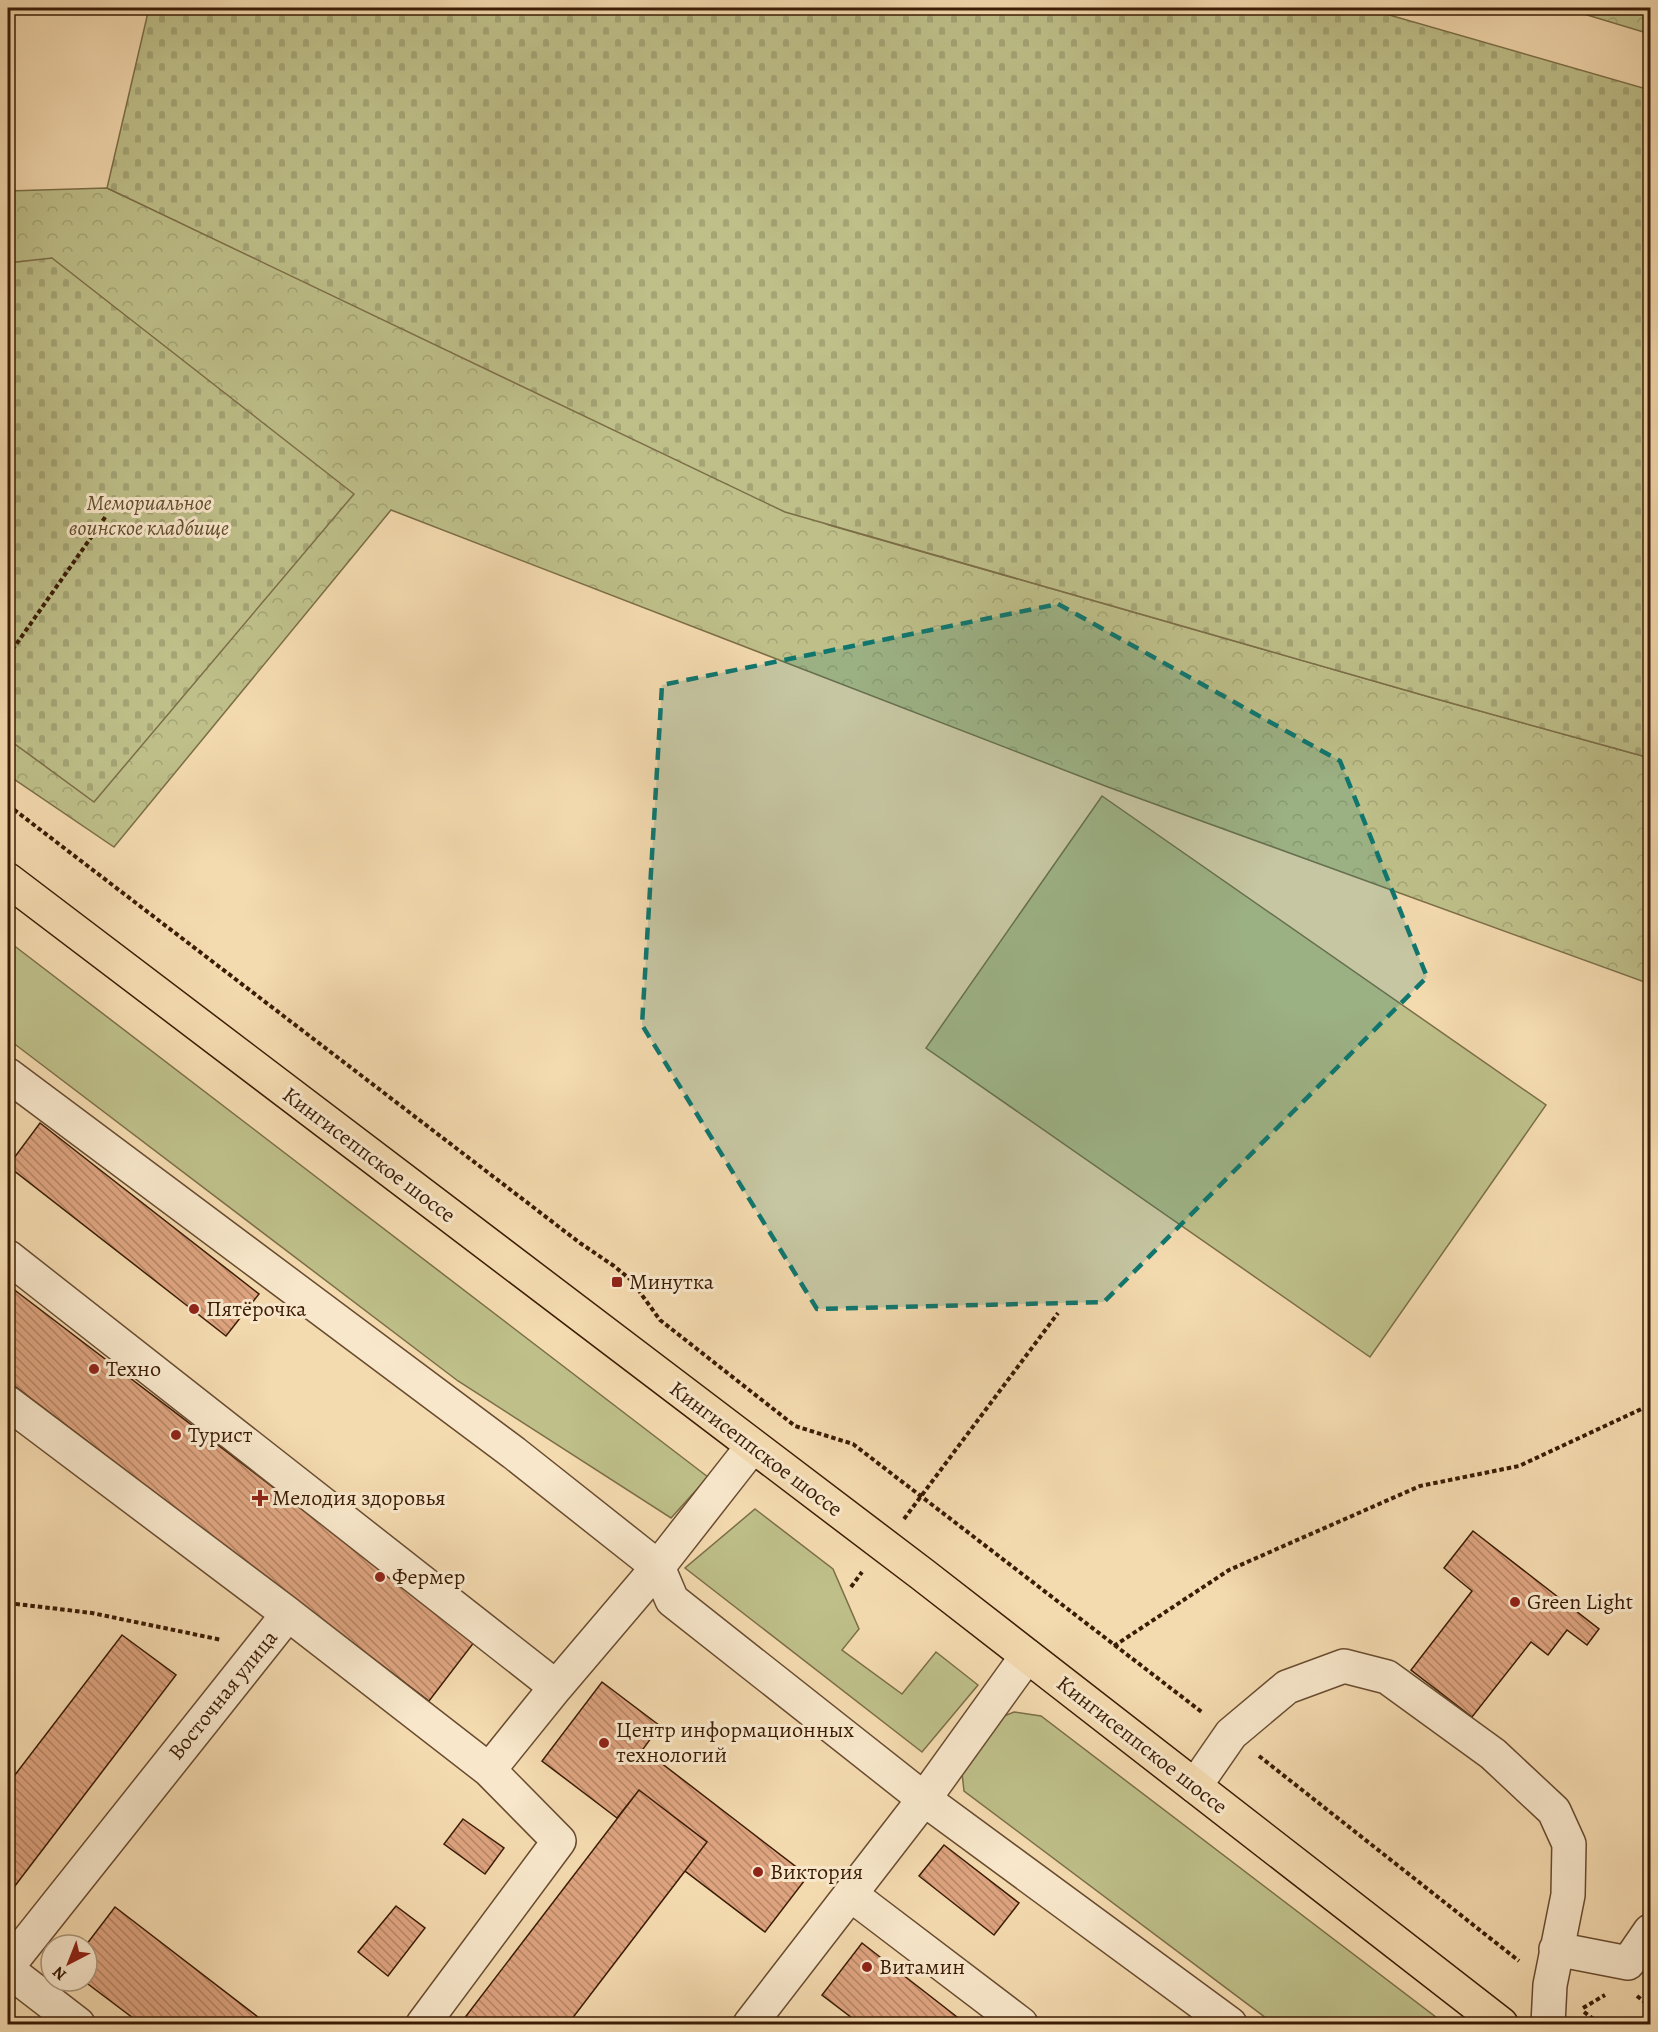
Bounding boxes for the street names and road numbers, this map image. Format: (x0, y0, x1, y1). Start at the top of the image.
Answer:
street label: Кингисеппское шоссе (276, 1080, 462, 1230)
street label: Кингисеппское шоссе (663, 1374, 849, 1524)
street label: Восточная улица (161, 1623, 285, 1766)
street label: Кингисеппское шоссе (1050, 1669, 1234, 1821)

